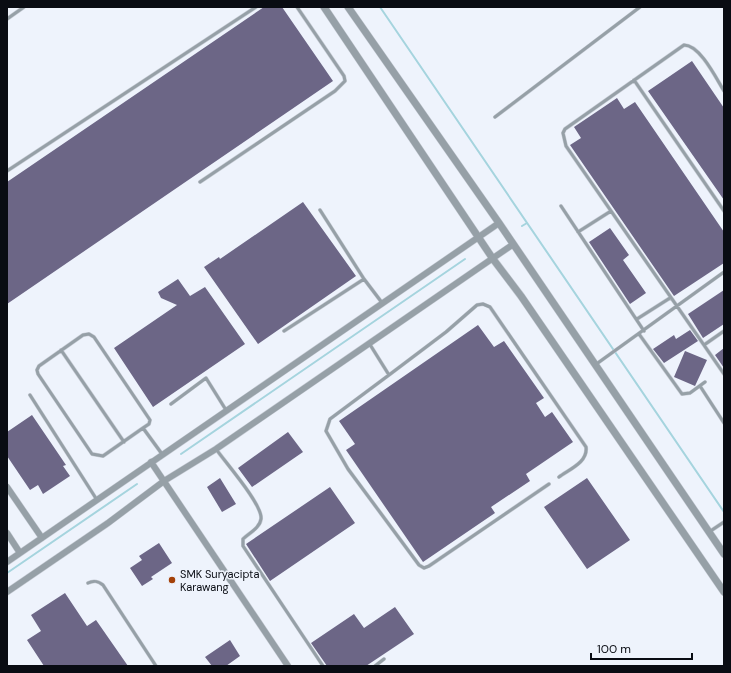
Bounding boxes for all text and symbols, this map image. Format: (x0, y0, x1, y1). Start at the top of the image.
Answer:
place label: SMK Suryacipta Karawang (180, 567, 259, 594)
marker: SMK Suryacipta Karawang (167, 575, 177, 585)
scale bar (591, 635, 692, 661)
text: 100 m (597, 641, 631, 657)

